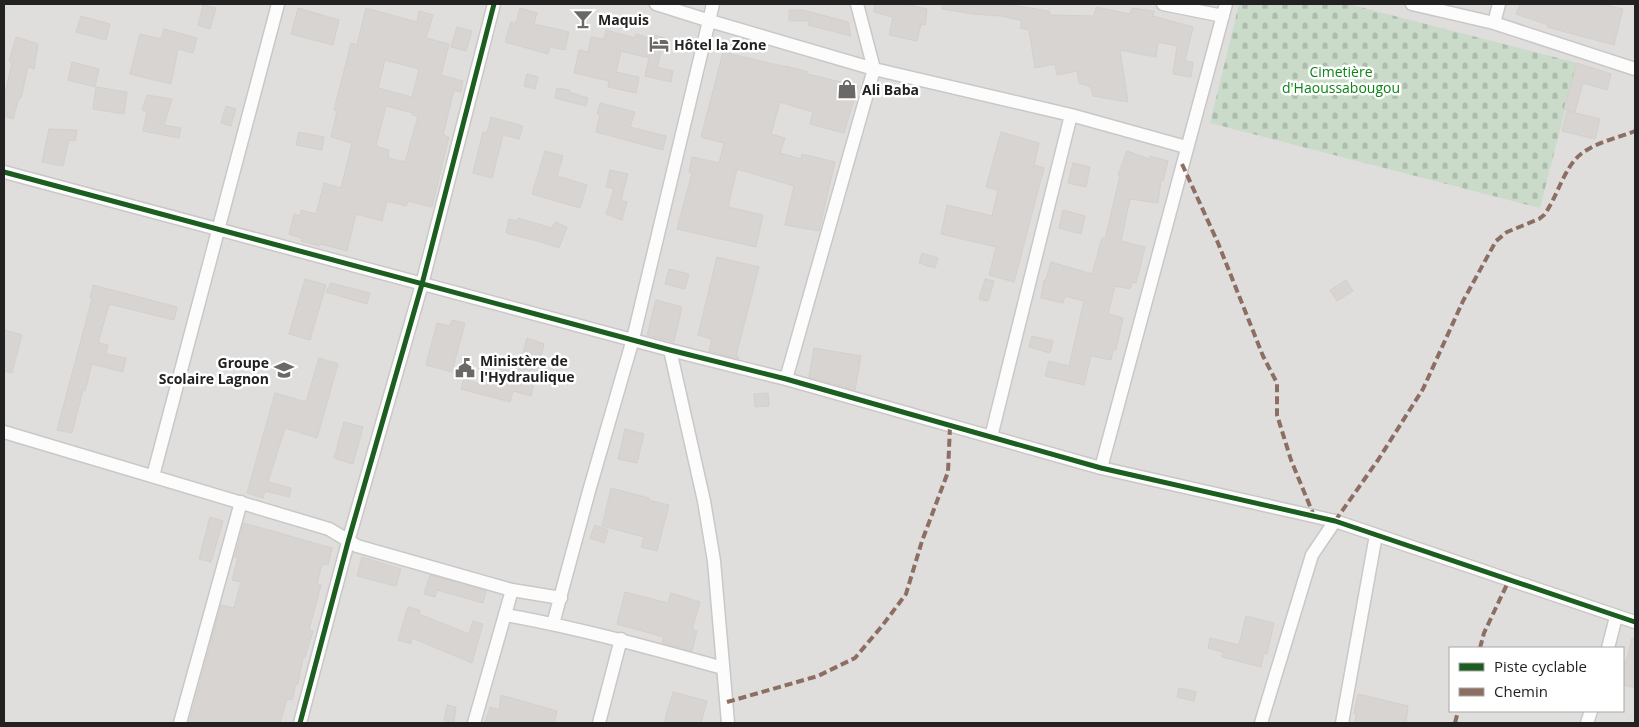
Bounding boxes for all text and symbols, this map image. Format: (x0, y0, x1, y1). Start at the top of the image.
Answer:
bar icon: Maquis (572, 8, 594, 30)
place label: Maquis (598, 10, 649, 29)
hotel icon: Hôtel la Zone (648, 33, 670, 55)
place label: Hôtel la Zone (674, 35, 766, 54)
park label: Cimetière d'Haoussabougou (1282, 62, 1400, 97)
shop icon: Ali Baba (836, 78, 858, 100)
place label: Ali Baba (862, 80, 919, 99)
place label: Ministère de l'Hydraulique (480, 351, 574, 386)
place label: Groupe Scolaire Lagnon (159, 353, 269, 388)
public building icon: Ministère de l'Hydraulique (454, 357, 476, 379)
school or university icon: Groupe Scolaire Lagnon (273, 359, 295, 381)
legend (1449, 647, 1624, 712)
text: Piste cyclable (1494, 656, 1587, 676)
text: Chemin (1494, 681, 1548, 701)

